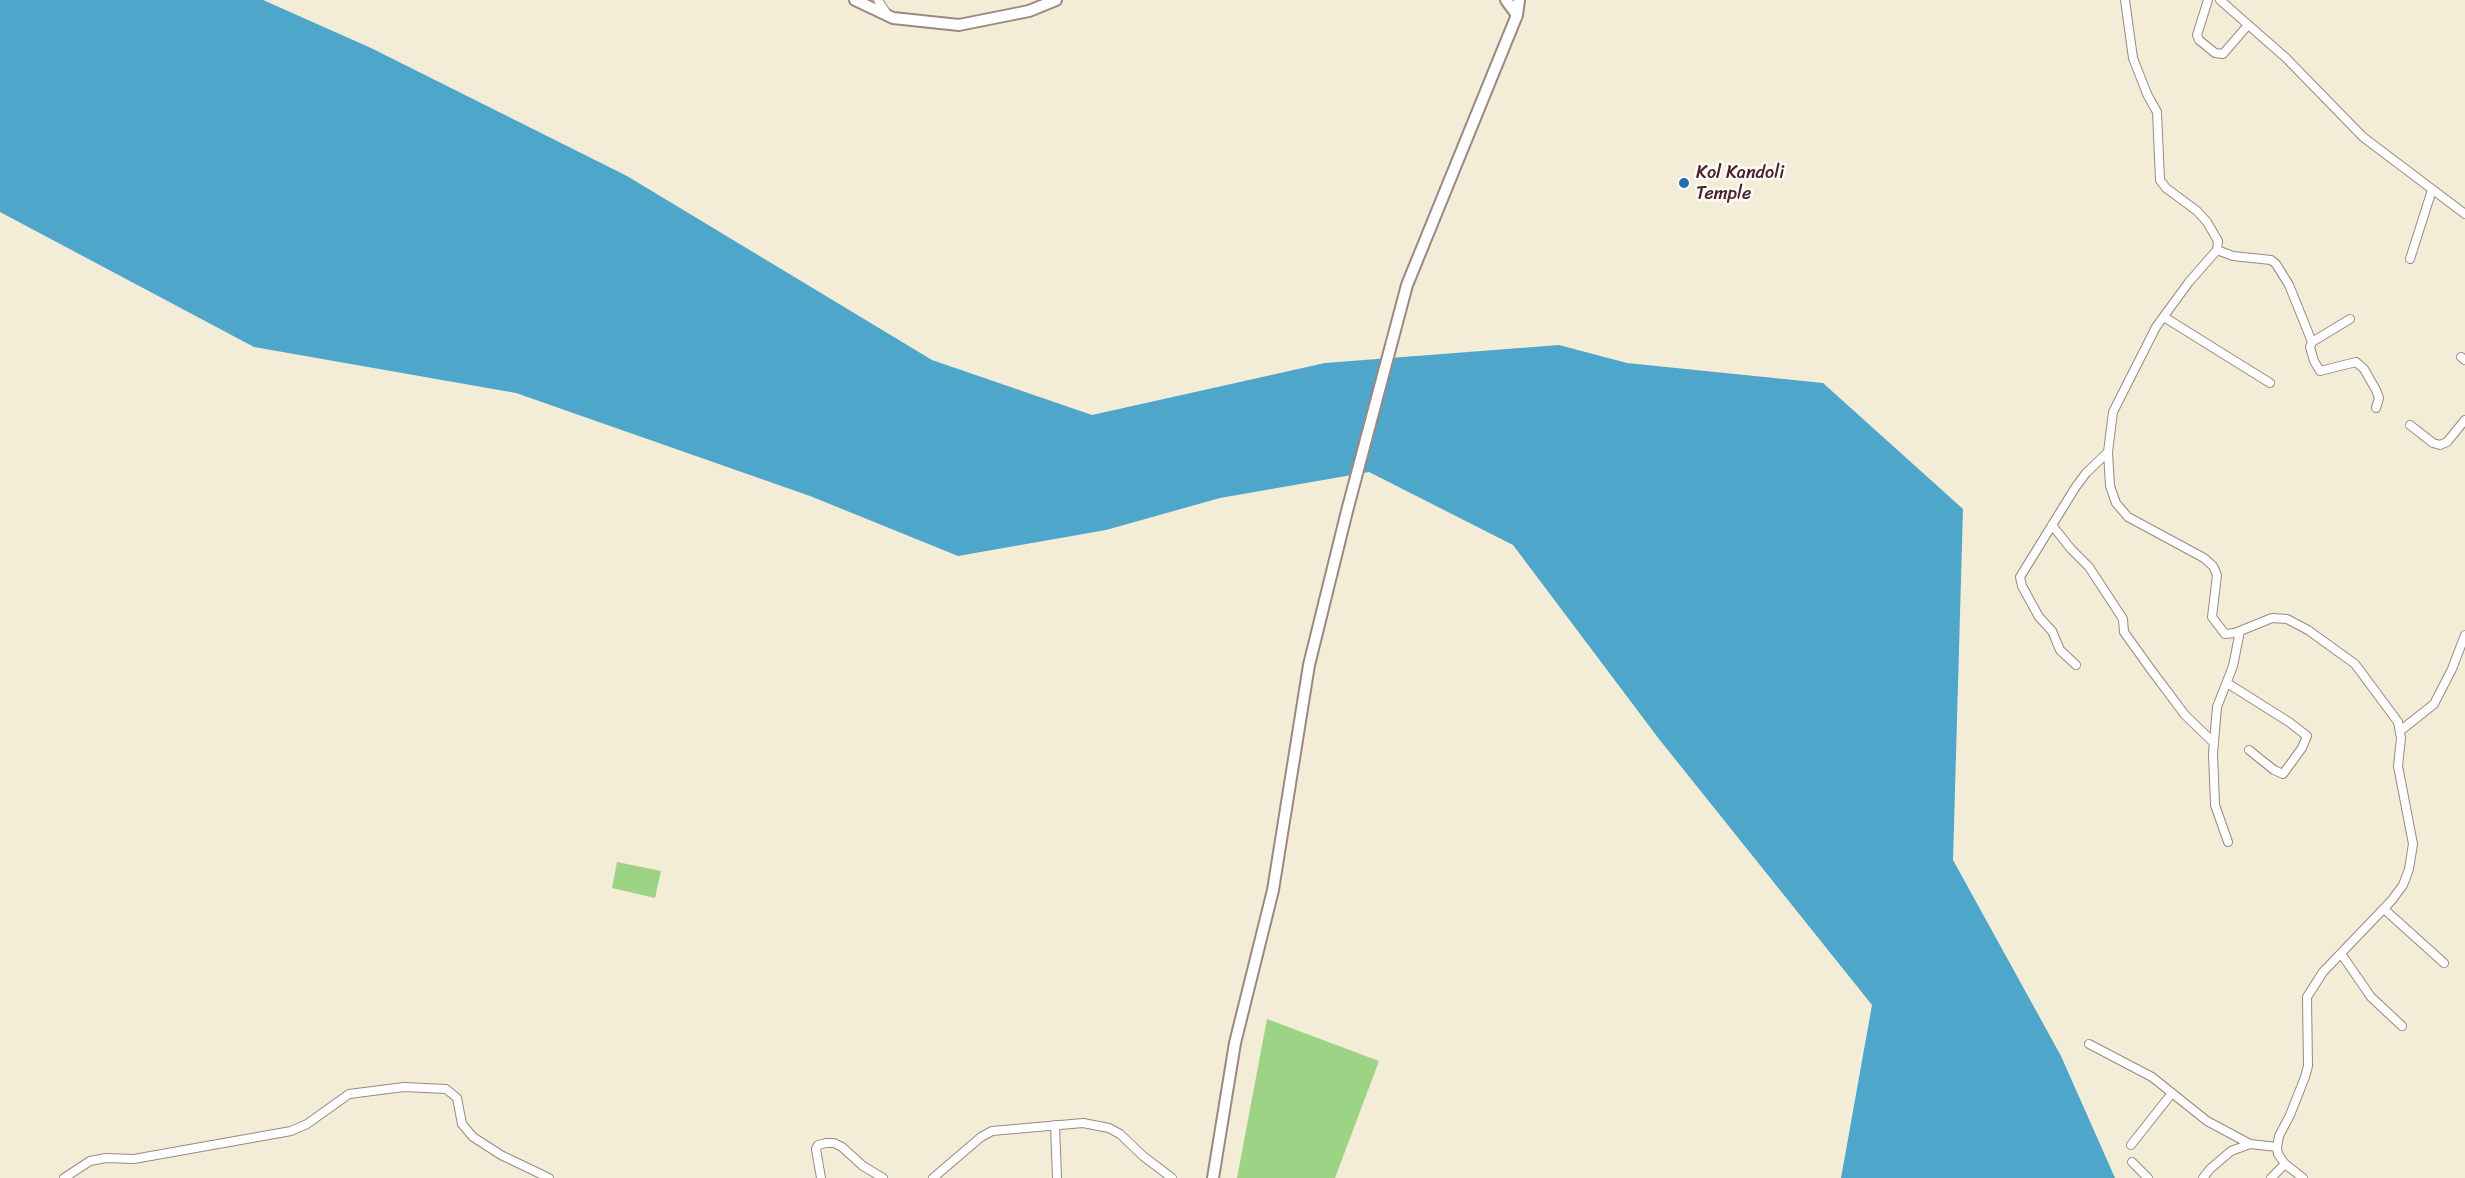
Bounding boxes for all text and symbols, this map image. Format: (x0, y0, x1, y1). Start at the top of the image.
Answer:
place label: Kol Kandoli Temple (1696, 162, 1784, 204)
marker: Kol Kandoli Temple (1677, 176, 1691, 190)

